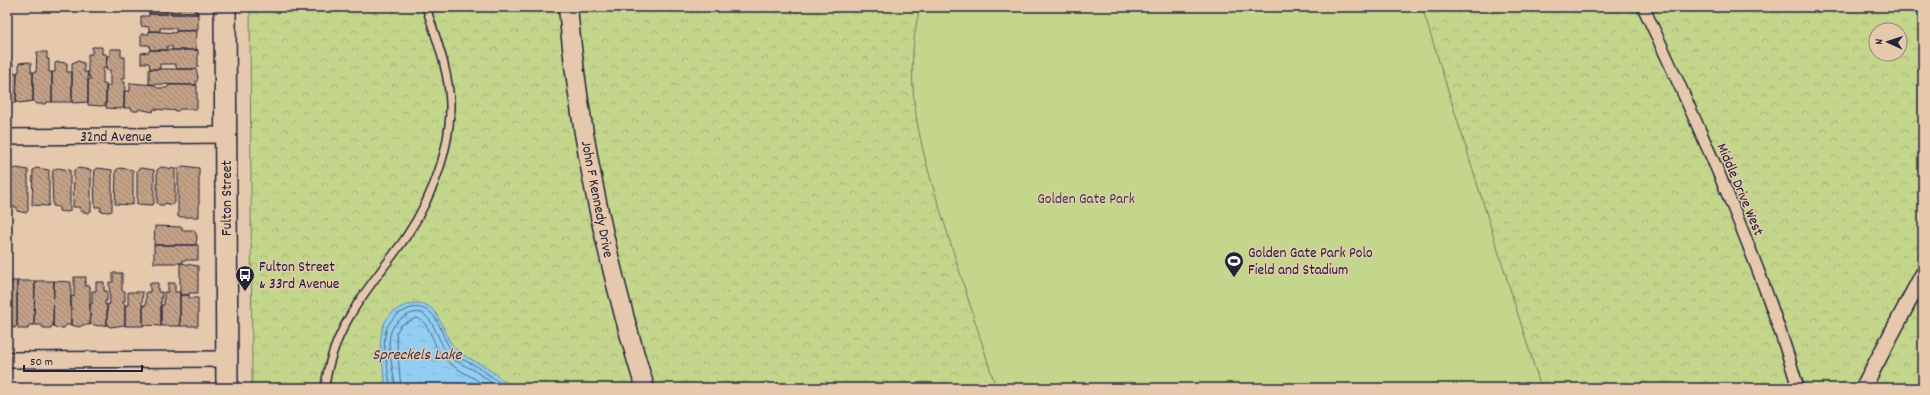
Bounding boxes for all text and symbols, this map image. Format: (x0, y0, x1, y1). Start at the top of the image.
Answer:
north arrow (1868, 22, 1908, 62)
text: N (1872, 38, 1888, 45)
street label: 32nd Avenue (80, 127, 152, 149)
street label: John F Kennedy Drive (574, 139, 618, 260)
street label: Middle Drive West (1710, 140, 1769, 240)
street label: Fulton Street (217, 160, 239, 236)
park label: Golden Gate Park (1037, 189, 1135, 211)
place label: Golden Gate Park Polo Field and Stadium (1248, 243, 1373, 282)
sports icon: Golden Gate Park Polo Field and Stadium (1223, 250, 1245, 278)
place label: Fulton Street & 33rd Avenue (259, 257, 340, 296)
bus stop icon: Fulton Street & 33rd Avenue (234, 264, 256, 292)
water label: Spreckels Lake (372, 344, 463, 367)
scale bar (24, 347, 142, 373)
text: 50 m (30, 354, 53, 371)

